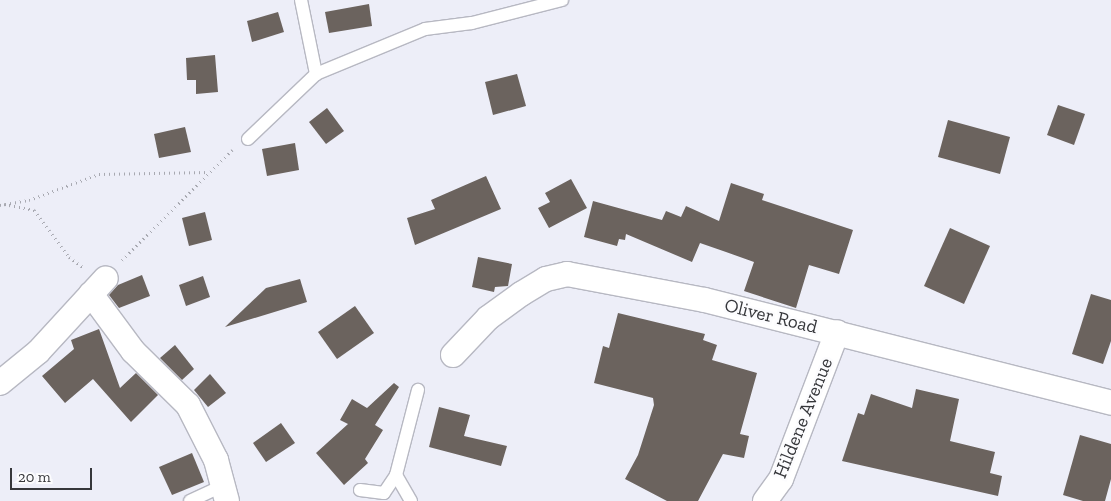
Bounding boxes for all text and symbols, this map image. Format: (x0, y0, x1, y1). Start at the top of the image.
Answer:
street label: Oliver Road (722, 293, 820, 339)
street label: Hildene Avenue (768, 354, 838, 482)
scale bar (12, 458, 95, 490)
text: 20 m (18, 468, 51, 486)

